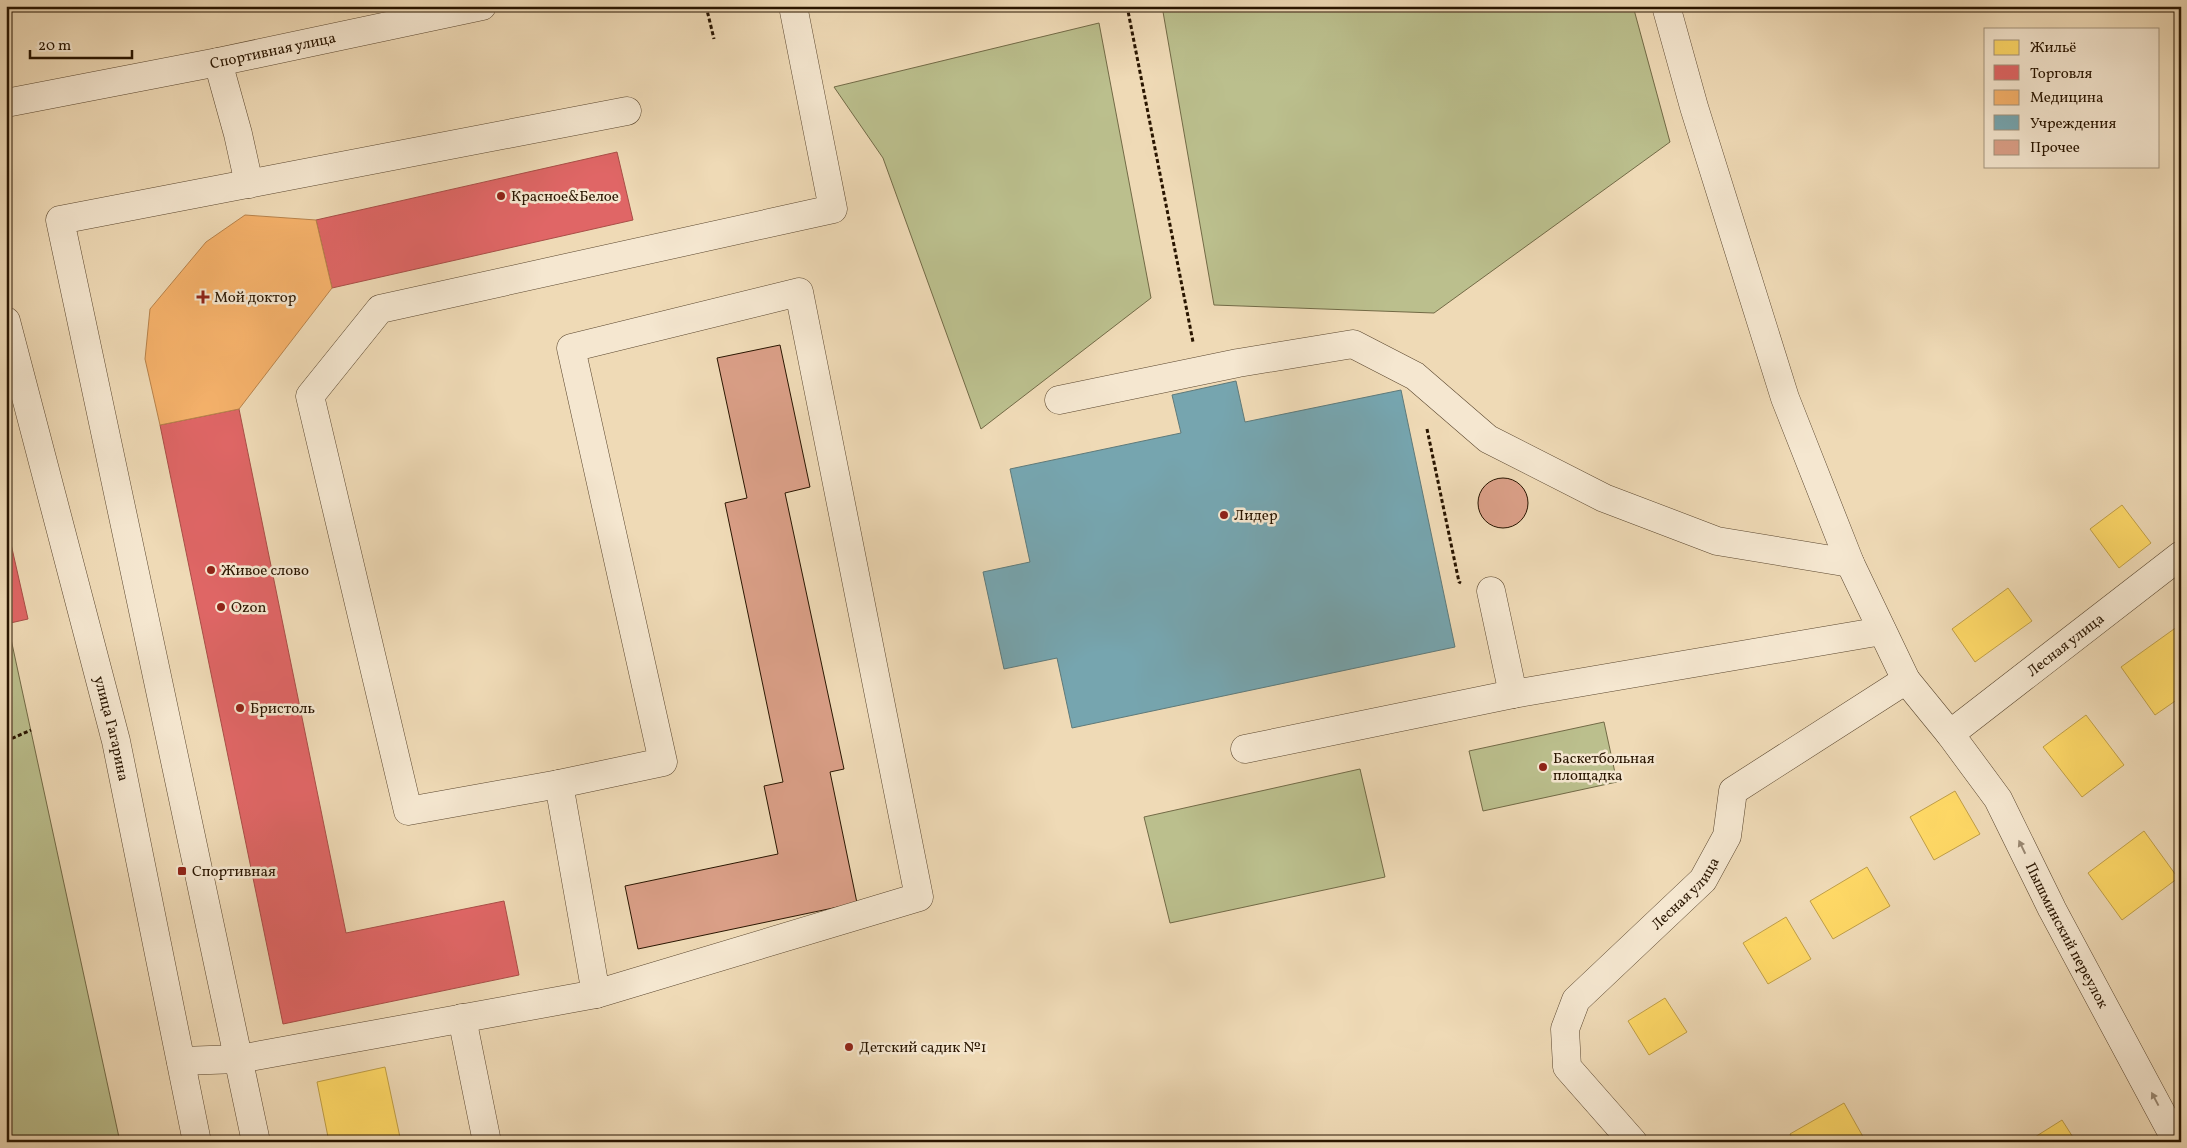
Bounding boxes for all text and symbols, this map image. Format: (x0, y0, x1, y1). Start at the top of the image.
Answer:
scale bar (30, 28, 132, 60)
street label: Спортивная улица (208, 28, 338, 75)
legend (1984, 28, 2160, 168)
text: 20 m (38, 36, 71, 57)
text: Жильё (2030, 38, 2076, 59)
text: Торговля (2030, 64, 2092, 85)
text: Медицина (2030, 88, 2103, 109)
text: Учреждения (2030, 114, 2116, 135)
text: Прочее (2030, 138, 2080, 159)
place label: Красное&Белое (511, 187, 619, 208)
marker: Красное&Белое (495, 190, 507, 202)
place label: Мой доктор (214, 288, 296, 309)
marker: Мой доктор (196, 290, 210, 304)
place label: Лидер (1234, 506, 1277, 527)
marker: Лидер (1218, 509, 1230, 521)
place label: Живое слово (221, 561, 309, 582)
marker: Живое слово (205, 564, 217, 576)
place label: Ozon (231, 598, 266, 619)
marker: Ozon (215, 601, 227, 613)
street label: Лесная улица (2023, 609, 2109, 682)
street label: улица Гагарина (87, 674, 133, 783)
place label: Бристоль (250, 699, 315, 720)
marker: Бристоль (234, 702, 246, 714)
place label: Баскетбольная площадка (1553, 749, 1655, 787)
marker: Баскетбольная площадка (1537, 761, 1549, 773)
one-way arrow (2017, 840, 2025, 854)
street label: Лесная улица (1647, 854, 1725, 935)
street label: Пышминский переулок (2019, 859, 2113, 1013)
place label: Спортивная (192, 862, 276, 883)
marker: Спортивная (176, 865, 188, 877)
place label: Детский садик №1 (859, 1038, 987, 1059)
marker: Детский садик №1 (843, 1041, 855, 1053)
one-way arrow (2151, 1091, 2159, 1106)

